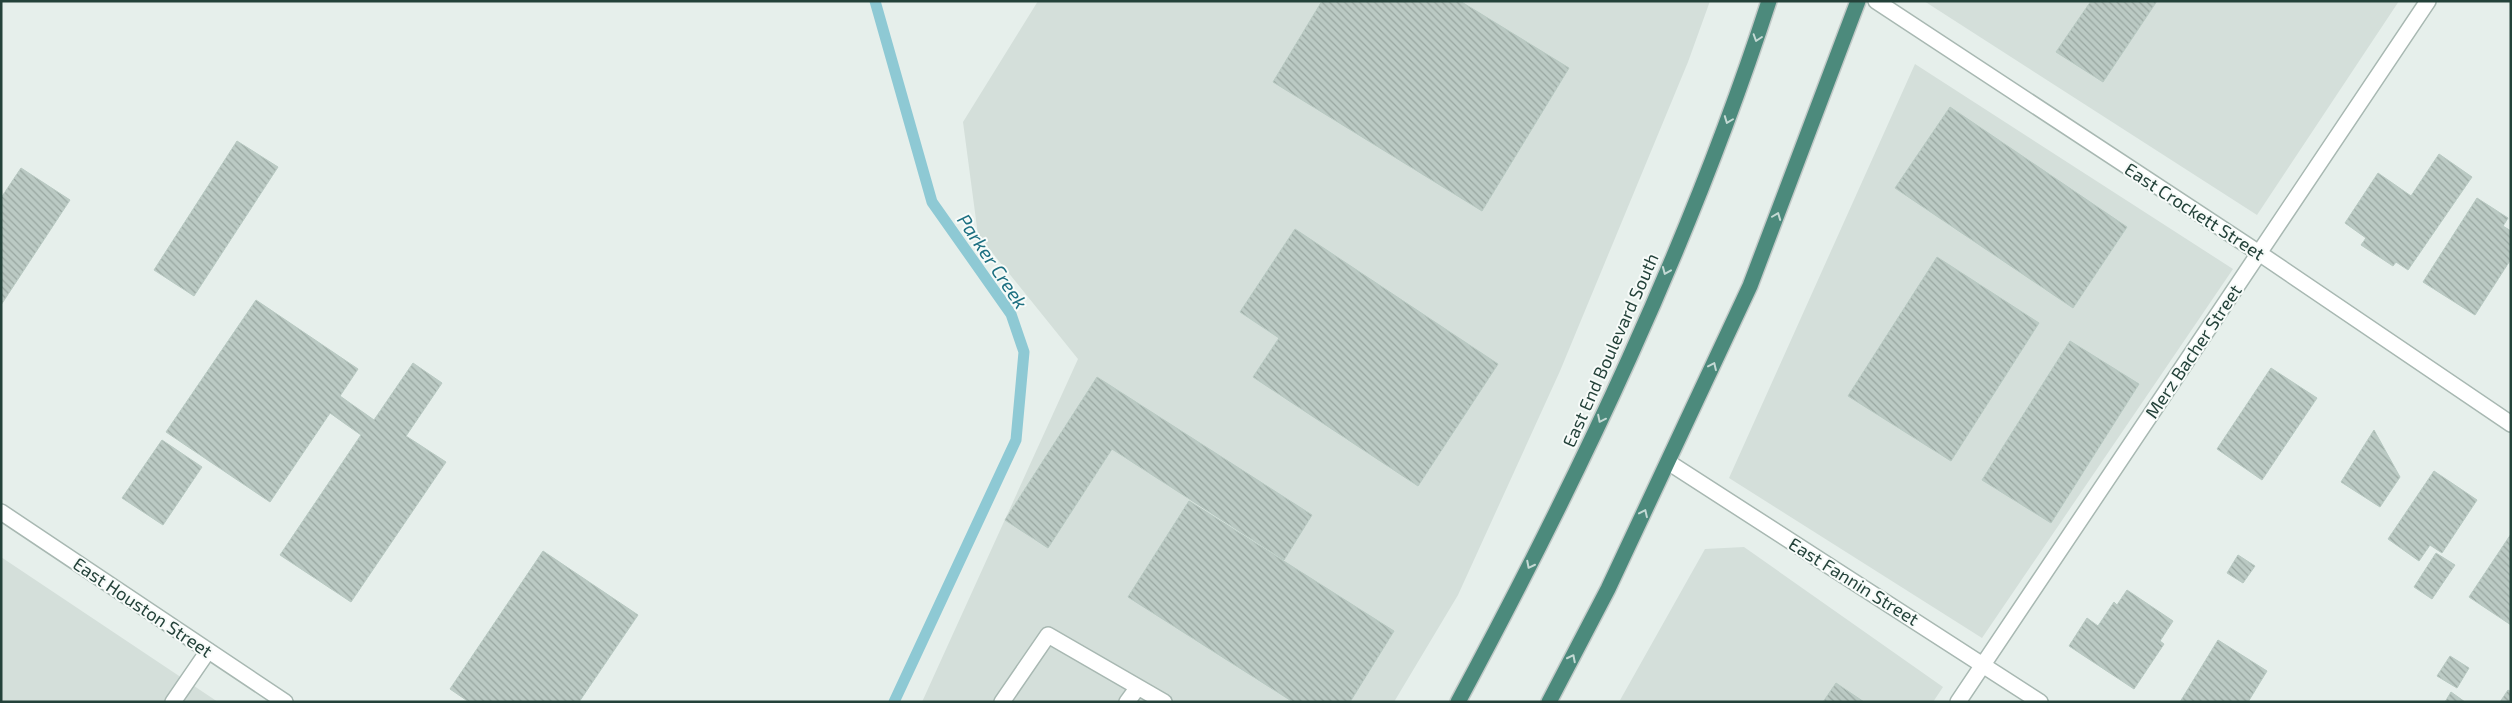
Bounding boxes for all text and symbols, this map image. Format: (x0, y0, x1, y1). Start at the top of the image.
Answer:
one-way arrow (1753, 33, 1763, 42)
one-way arrow (1724, 116, 1734, 124)
street label: East Crockett Street (2121, 158, 2269, 265)
water label: Parker Creek (953, 209, 1033, 313)
one-way arrow (1771, 213, 1781, 221)
street label: East End Boulevard South (1557, 250, 1663, 450)
one-way arrow (1662, 266, 1673, 275)
street label: Merz Bacher Street (2140, 280, 2246, 422)
one-way arrow (1706, 362, 1717, 371)
one-way arrow (1597, 414, 1607, 423)
one-way arrow (1638, 509, 1648, 518)
street label: East Fannin Street (1785, 532, 1923, 630)
street label: East Houston Street (69, 552, 217, 662)
one-way arrow (1526, 560, 1536, 569)
one-way arrow (1566, 655, 1576, 664)

